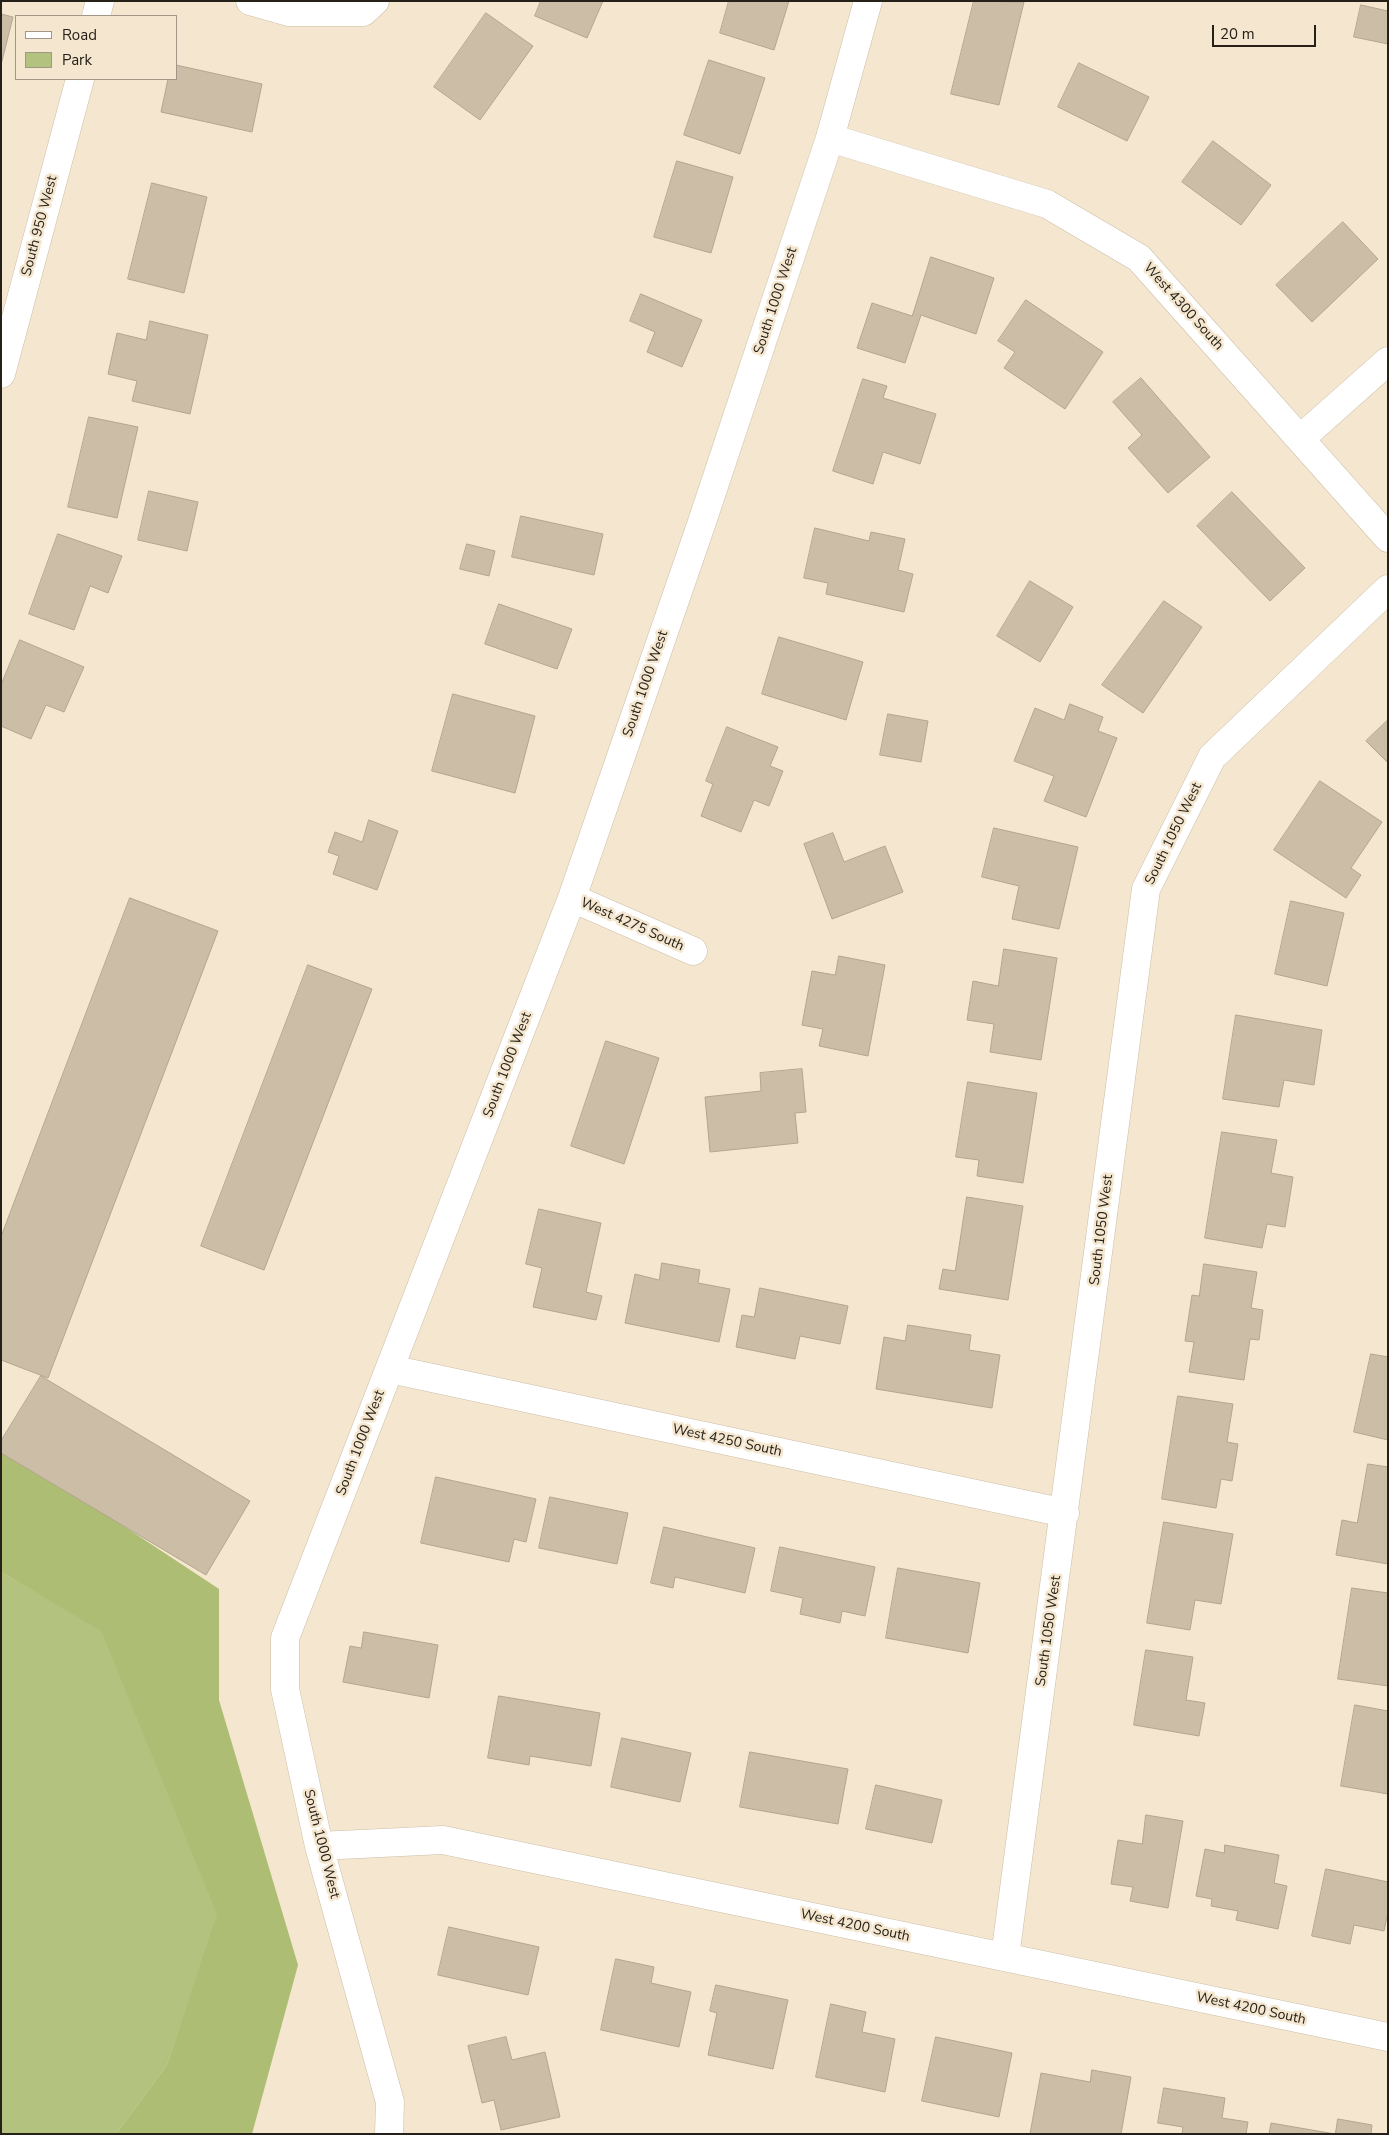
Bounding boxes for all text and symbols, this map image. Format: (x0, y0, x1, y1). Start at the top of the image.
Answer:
legend (15, 15, 178, 80)
scale bar (1214, 15, 1318, 47)
text: 20 m (1220, 24, 1255, 44)
text: Road (62, 25, 97, 45)
text: Park (62, 50, 92, 70)
street label: South 950 West (19, 174, 61, 278)
street label: South 1000 West (751, 245, 801, 357)
street label: West 4300 South (1139, 260, 1227, 354)
street label: South 1000 West (620, 629, 672, 739)
street label: South 1050 West (1142, 780, 1206, 888)
street label: West 4275 South (578, 895, 686, 955)
street label: South 1000 West (480, 1010, 536, 1120)
street label: South 1050 West (1087, 1174, 1117, 1286)
street label: South 1000 West (333, 1388, 389, 1498)
street label: West 4250 South (671, 1421, 783, 1461)
street label: South 1050 West (1033, 1575, 1065, 1687)
street label: South 1000 West (299, 1788, 343, 1900)
street label: West 4200 South (799, 1906, 911, 1946)
street label: West 4200 South (1195, 1989, 1307, 2029)

